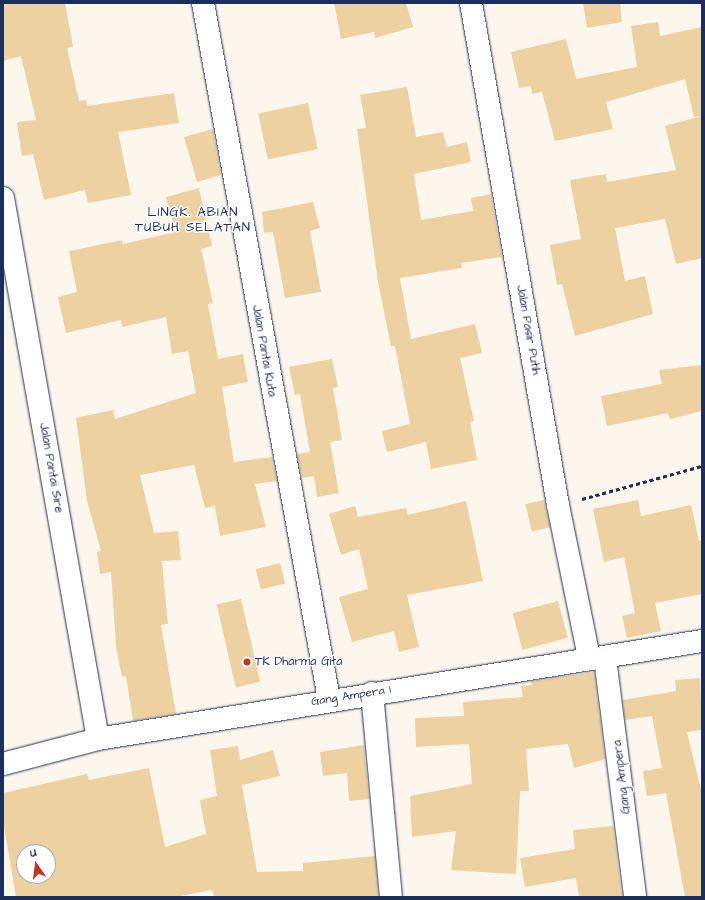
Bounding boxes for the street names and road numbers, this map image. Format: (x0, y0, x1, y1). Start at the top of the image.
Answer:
street label: Jalan Pasir Putih (513, 284, 543, 376)
street label: Jalan Pantai Kuta (249, 304, 279, 398)
street label: Jalan Pantai Sire (36, 422, 66, 514)
street label: Gang Ampera 1 (310, 683, 392, 709)
street label: Gang Ampera (610, 739, 634, 815)

